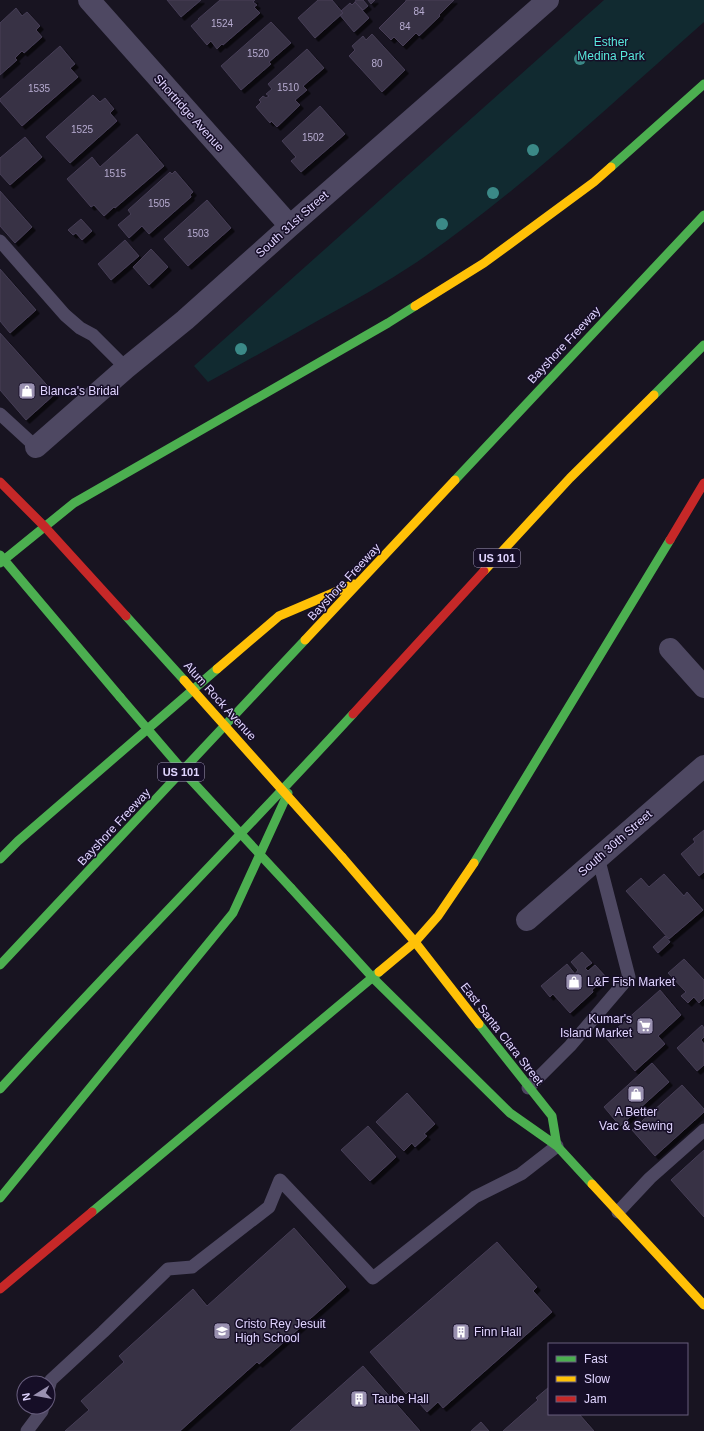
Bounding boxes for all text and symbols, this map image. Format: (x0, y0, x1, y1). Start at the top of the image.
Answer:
house number: 84 (413, 6, 425, 17)
house number: 1524 (211, 18, 234, 29)
house number: 84 (399, 21, 411, 32)
park label: Esther Medina Park (577, 35, 646, 63)
house number: 1520 (247, 48, 270, 59)
house number: 80 (371, 58, 383, 69)
street label: Shortridge Avenue (151, 72, 227, 155)
house number: 1510 (277, 82, 300, 93)
house number: 1535 (28, 83, 51, 94)
house number: 1525 (71, 124, 94, 135)
house number: 1502 (302, 132, 325, 143)
house number: 1515 (104, 168, 127, 179)
street label: South 31st Street (253, 187, 332, 260)
house number: 1505 (148, 198, 171, 209)
house number: 1503 (187, 228, 210, 239)
street label: Bayshore Freeway (525, 304, 603, 386)
shop icon: Blanca's Bridal (17, 381, 37, 401)
place label: Blanca's Bridal (40, 384, 119, 398)
street label: Bayshore Freeway (305, 541, 383, 623)
road number: US 101 (474, 549, 520, 567)
street label: Alum Rock Avenue (181, 659, 259, 744)
road number: US 101 (158, 763, 204, 781)
street label: Bayshore Freeway (75, 786, 153, 868)
street label: South 30th Street (575, 807, 655, 879)
shop icon: L&F Fish Market (564, 972, 584, 992)
place label: L&F Fish Market (587, 975, 676, 989)
street label: East Santa Clara Street (458, 980, 547, 1088)
place label: Kumar's Island Market (560, 1012, 633, 1040)
supermarket icon: Kumar's Island Market (635, 1016, 655, 1036)
shop icon: A Better Vac & Sewing (626, 1084, 646, 1104)
place label: A Better Vac & Sewing (599, 1105, 673, 1133)
place label: Cristo Rey Jesuit High School (235, 1317, 326, 1345)
school or university icon: Cristo Rey Jesuit High School (212, 1321, 232, 1341)
building icon: Finn Hall (451, 1322, 471, 1342)
place label: Finn Hall (474, 1325, 521, 1339)
legend (548, 1343, 688, 1415)
text: Fast (584, 1352, 608, 1366)
text: Slow (584, 1372, 610, 1386)
north arrow (16, 1375, 56, 1415)
building icon: Taube Hall (349, 1389, 369, 1409)
text: N (20, 1392, 33, 1402)
place label: Taube Hall (372, 1392, 429, 1406)
text: Jam (584, 1392, 607, 1406)

